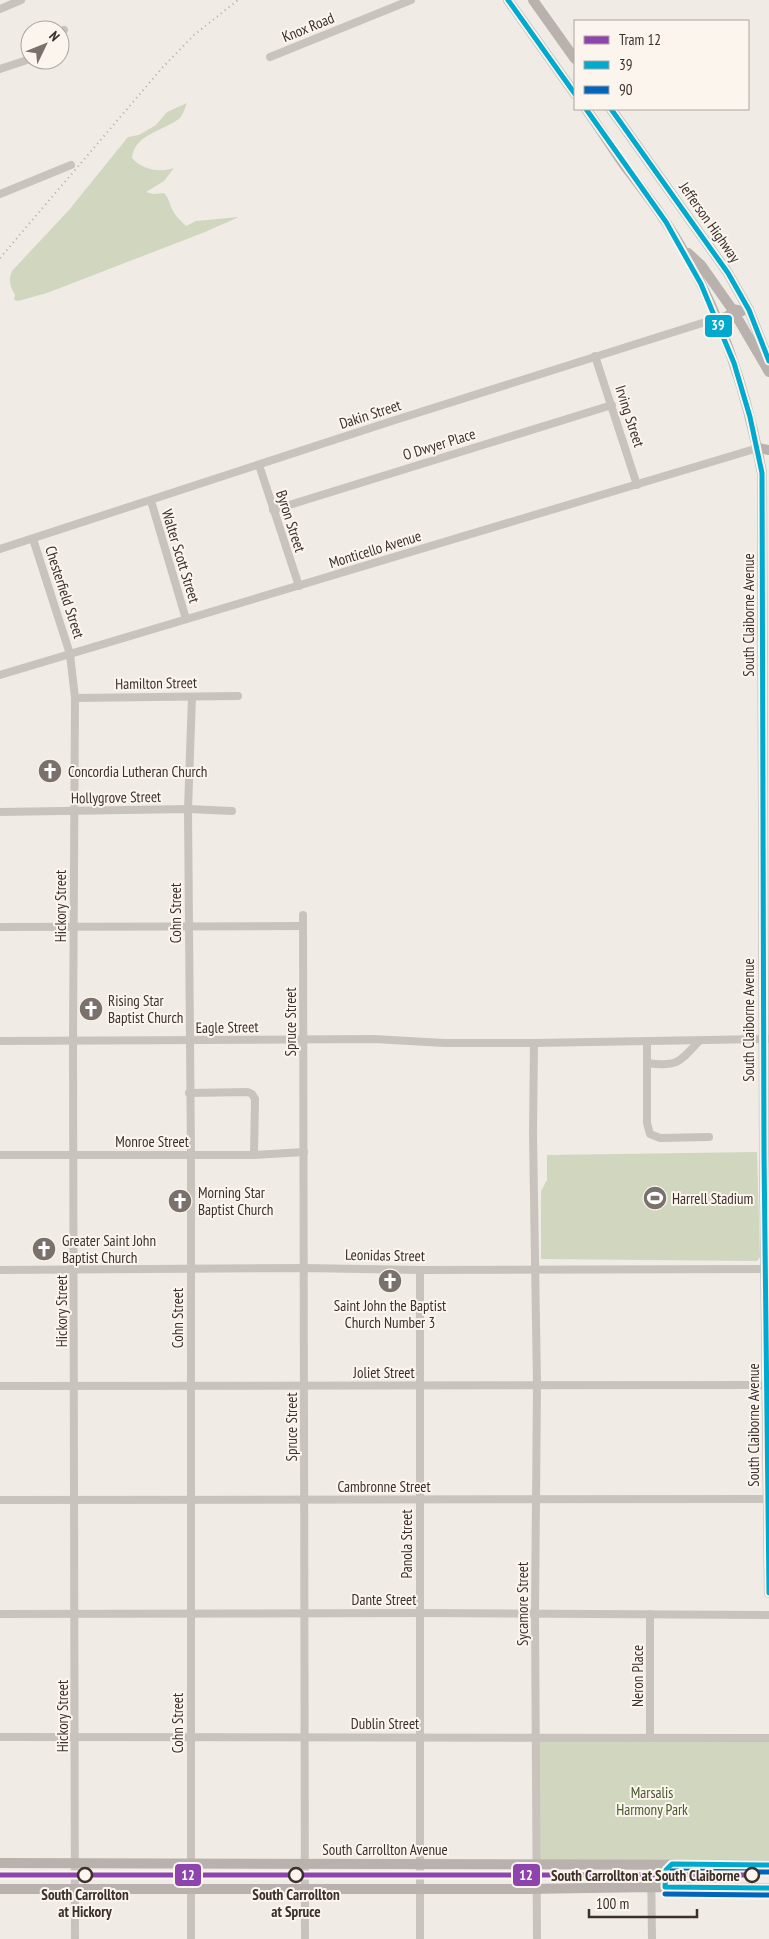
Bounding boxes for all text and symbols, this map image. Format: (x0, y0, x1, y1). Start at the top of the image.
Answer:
street label: Knox Road (279, 8, 337, 46)
north arrow (20, 20, 70, 70)
legend (574, 20, 749, 110)
text: N (45, 27, 64, 45)
text: Tram 12 (619, 30, 661, 49)
text: 39 (619, 55, 633, 74)
text: 90 (619, 80, 633, 99)
street label: Jefferson Highway (675, 177, 745, 266)
line badge: 39 (704, 314, 733, 338)
text: 39 (711, 316, 725, 334)
street label: Irving Street (611, 383, 649, 449)
street label: Dakin Street (337, 395, 403, 433)
street label: O Dwyer Place (400, 424, 478, 464)
street label: Byron Street (272, 488, 310, 554)
street label: Walter Scott Street (158, 507, 204, 605)
street label: Monticello Avenue (327, 526, 423, 572)
street label: Chesterfield Street (41, 543, 89, 641)
street label: South Claiborne Avenue (739, 553, 758, 677)
street label: Hamilton Street (115, 673, 197, 693)
church icon: Concordia Lutheran Church (37, 758, 63, 784)
place label: Concordia Lutheran Church (68, 762, 207, 781)
street label: Hollygrove Street (71, 787, 161, 807)
street label: Hickory Street (51, 870, 70, 942)
street label: Cohn Street (166, 883, 185, 943)
street label: South Claiborne Avenue (739, 958, 758, 1082)
street label: Spruce Street (281, 987, 300, 1057)
place label: Rising Star Baptist Church (108, 991, 183, 1027)
church icon: Rising Star Baptist Church (78, 996, 104, 1022)
street label: Eagle Street (195, 1017, 259, 1037)
street label: Monroe Street (115, 1132, 189, 1151)
place label: Morning Star Baptist Church (198, 1183, 273, 1219)
sports icon: Harrell Stadium (642, 1185, 668, 1211)
church icon: Morning Star Baptist Church (167, 1188, 193, 1214)
place label: Harrell Stadium (672, 1189, 753, 1208)
place label: Greater Saint John Baptist Church (62, 1231, 156, 1267)
church icon: Greater Saint John Baptist Church (31, 1236, 57, 1262)
street label: Leonidas Street (345, 1245, 425, 1265)
church icon: Saint John the Baptist Church Number 3 (377, 1268, 403, 1294)
street label: Hickory Street (52, 1275, 71, 1347)
street label: Cohn Street (168, 1288, 187, 1348)
place label: Saint John the Baptist Church Number 3 (334, 1296, 446, 1332)
street label: Joliet Street (352, 1363, 415, 1382)
street label: South Claiborne Avenue (744, 1363, 763, 1487)
street label: Spruce Street (282, 1392, 301, 1462)
street label: Cambronne Street (337, 1477, 431, 1496)
street label: Panola Street (397, 1509, 416, 1579)
street label: Sycamore Street (513, 1562, 532, 1646)
street label: Dante Street (352, 1590, 416, 1609)
street label: Neron Place (628, 1645, 647, 1707)
street label: Hickory Street (53, 1680, 72, 1752)
street label: Cohn Street (168, 1693, 187, 1753)
street label: Dublin Street (351, 1714, 419, 1733)
park label: Marsalis Harmony Park (616, 1783, 688, 1819)
street label: South Carrollton Avenue (322, 1840, 448, 1859)
line badge: 12 (174, 1863, 202, 1887)
line badge: 12 (512, 1863, 541, 1887)
text: 12 (181, 1866, 195, 1884)
text: 12 (519, 1866, 533, 1884)
place label: South Carrollton at South Claiborne (551, 1866, 740, 1885)
marker: South Carrollton at Hickory (77, 1867, 93, 1883)
marker: South Carrollton at Spruce (288, 1867, 304, 1883)
marker: South Carrollton at South Claiborne (744, 1867, 760, 1883)
place label: South Carrollton at Hickory (41, 1885, 129, 1921)
place label: South Carrollton at Spruce (252, 1885, 340, 1921)
scale bar (589, 1886, 696, 1918)
text: 100 m (596, 1894, 629, 1913)

